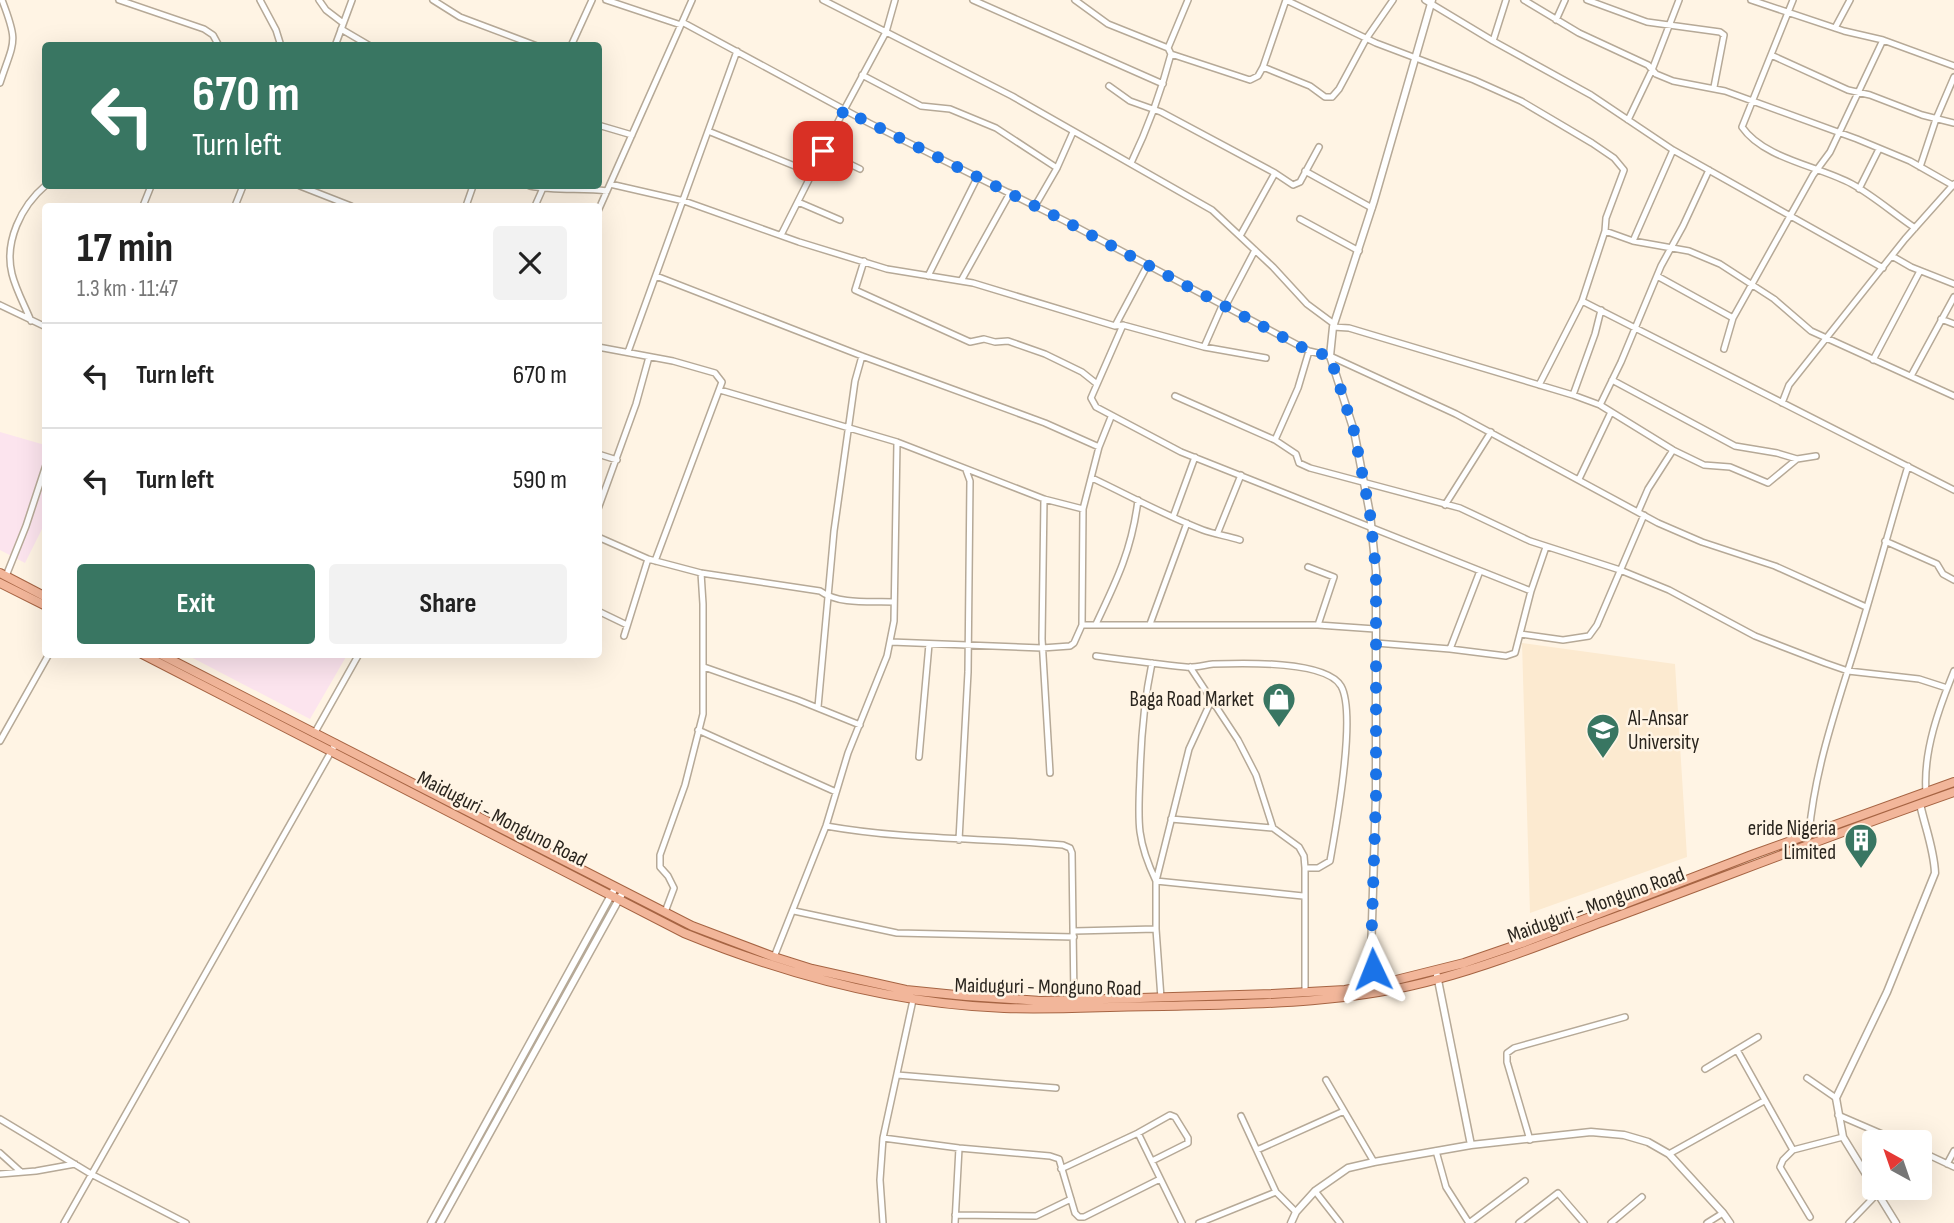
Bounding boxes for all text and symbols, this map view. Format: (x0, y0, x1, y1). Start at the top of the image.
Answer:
text: 670 m (192, 66, 300, 125)
icon: left (77, 70, 168, 161)
pin (793, 121, 853, 181)
text: Turn left (192, 126, 282, 165)
icon: arrive (804, 132, 842, 170)
text: 17 min (77, 223, 173, 274)
button: close (493, 226, 567, 300)
text: 1.3 km · 11:47 (77, 275, 178, 303)
icon: left (77, 357, 115, 395)
text: Turn left (136, 360, 214, 391)
text: 670 m (513, 360, 567, 391)
icon: left (77, 462, 115, 500)
text: Turn left (136, 465, 214, 496)
text: 590 m (513, 465, 567, 496)
button: Exit (77, 564, 315, 644)
button: Share (329, 564, 567, 644)
shop icon: Baga Road Market (1260, 680, 1298, 729)
place label: Baga Road Market (1130, 687, 1254, 712)
place label: Al-Ansar University (1627, 706, 1699, 755)
school or university icon: Al-Ansar University (1584, 711, 1622, 760)
street label: Maiduguri - Monguno Road (413, 765, 591, 873)
place label: eride Nigeria Limited (1748, 816, 1836, 865)
building icon: eride Nigeria Limited (1842, 821, 1880, 870)
street label: Maiduguri - Monguno Road (1504, 861, 1688, 949)
position arrow (1336, 932, 1410, 1006)
street label: Maiduguri - Monguno Road (954, 973, 1142, 1001)
north arrow (1862, 1130, 1932, 1200)
map controls (1862, 1130, 1932, 1200)

